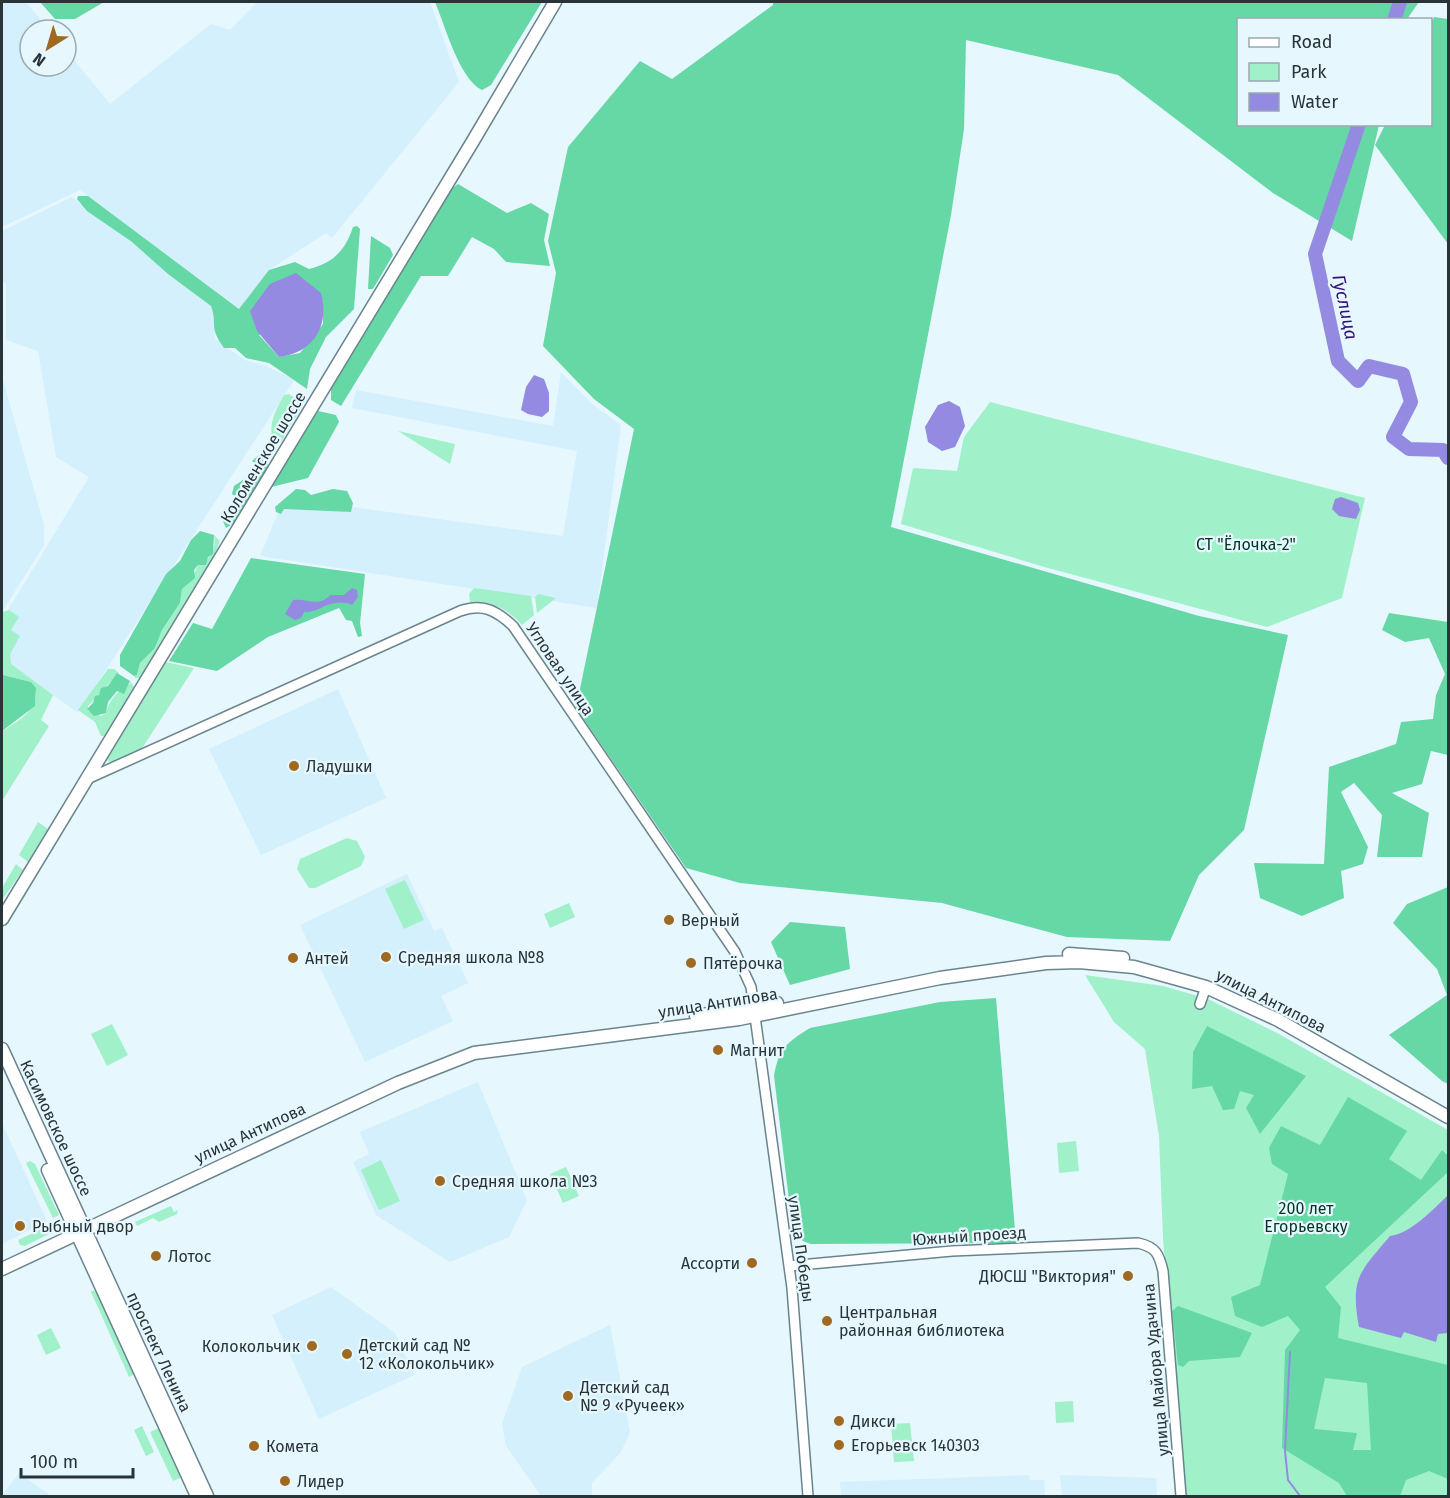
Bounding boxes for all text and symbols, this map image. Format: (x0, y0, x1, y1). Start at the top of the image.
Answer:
north arrow (18, 18, 78, 78)
legend (1237, 18, 1432, 126)
text: Road (1291, 31, 1333, 53)
text: N (29, 49, 49, 70)
text: Park (1291, 61, 1327, 83)
text: Water (1291, 91, 1338, 113)
water label: Гуслица (1327, 272, 1363, 342)
street label: Коломенское шоссе (216, 388, 310, 526)
park label: СТ "Ёлочка-2" (1196, 535, 1296, 554)
street label: Угловая улица (522, 619, 598, 719)
place label: Ладушки (306, 757, 373, 776)
marker: Ладушки (287, 759, 301, 773)
place label: Верный (681, 911, 740, 930)
marker: Верный (662, 913, 676, 927)
place label: Средняя школа №8 (398, 948, 545, 967)
place label: Антей (305, 949, 349, 968)
marker: Средняя школа №8 (379, 950, 393, 964)
marker: Антей (286, 951, 300, 965)
place label: Пятёрочка (703, 954, 783, 973)
marker: Пятёрочка (684, 956, 698, 970)
street label: улица Антипова (1213, 965, 1329, 1037)
street label: улица Антипова (657, 984, 779, 1022)
place label: Магнит (730, 1041, 785, 1060)
marker: Магнит (711, 1043, 725, 1057)
street label: Касимовское шоссе (16, 1057, 96, 1199)
street label: улица Антипова (191, 1099, 309, 1167)
place label: Средняя школа №3 (452, 1172, 598, 1191)
marker: Средняя школа №3 (433, 1174, 447, 1188)
street label: улица Победы (784, 1194, 818, 1304)
park label: 200 лет Егорьевску (1264, 1199, 1348, 1236)
place label: Рыбный двор (32, 1217, 134, 1236)
marker: Рыбный двор (13, 1219, 27, 1233)
street label: Южный проезд (911, 1223, 1027, 1249)
place label: Лотос (168, 1247, 212, 1266)
marker: Лотос (149, 1249, 163, 1263)
place label: Ассорти (681, 1254, 740, 1273)
marker: Ассорти (745, 1256, 759, 1270)
place label: ДЮСШ "Виктория" (978, 1267, 1116, 1286)
marker: ДЮСШ "Виктория" (1121, 1269, 1135, 1283)
street label: улица Майора Удачина (1139, 1283, 1173, 1457)
street label: проспект Ленина (123, 1289, 195, 1415)
place label: Центральная районная библиотека (839, 1303, 1005, 1340)
marker: Центральная районная библиотека (820, 1314, 834, 1328)
place label: Детский сад № 12 «Колокольчик» (358, 1336, 495, 1373)
place label: Колокольчик (202, 1337, 301, 1356)
marker: Колокольчик (305, 1339, 319, 1353)
marker: Детский сад № 12 «Колокольчик» (340, 1347, 354, 1361)
place label: Детский сад № 9 «Ручеек» (579, 1378, 685, 1415)
marker: Детский сад № 9 «Ручеек» (561, 1389, 575, 1403)
place label: Дикси (850, 1412, 896, 1431)
marker: Дикси (832, 1414, 846, 1428)
place label: Егорьевск 140303 (851, 1436, 980, 1455)
place label: Комета (266, 1437, 319, 1456)
marker: Егорьевск 140303 (832, 1438, 846, 1452)
marker: Комета (247, 1439, 261, 1453)
scale bar (21, 1441, 134, 1479)
text: 100 m (30, 1451, 78, 1473)
place label: Лидер (297, 1472, 344, 1491)
marker: Лидер (278, 1474, 292, 1488)

